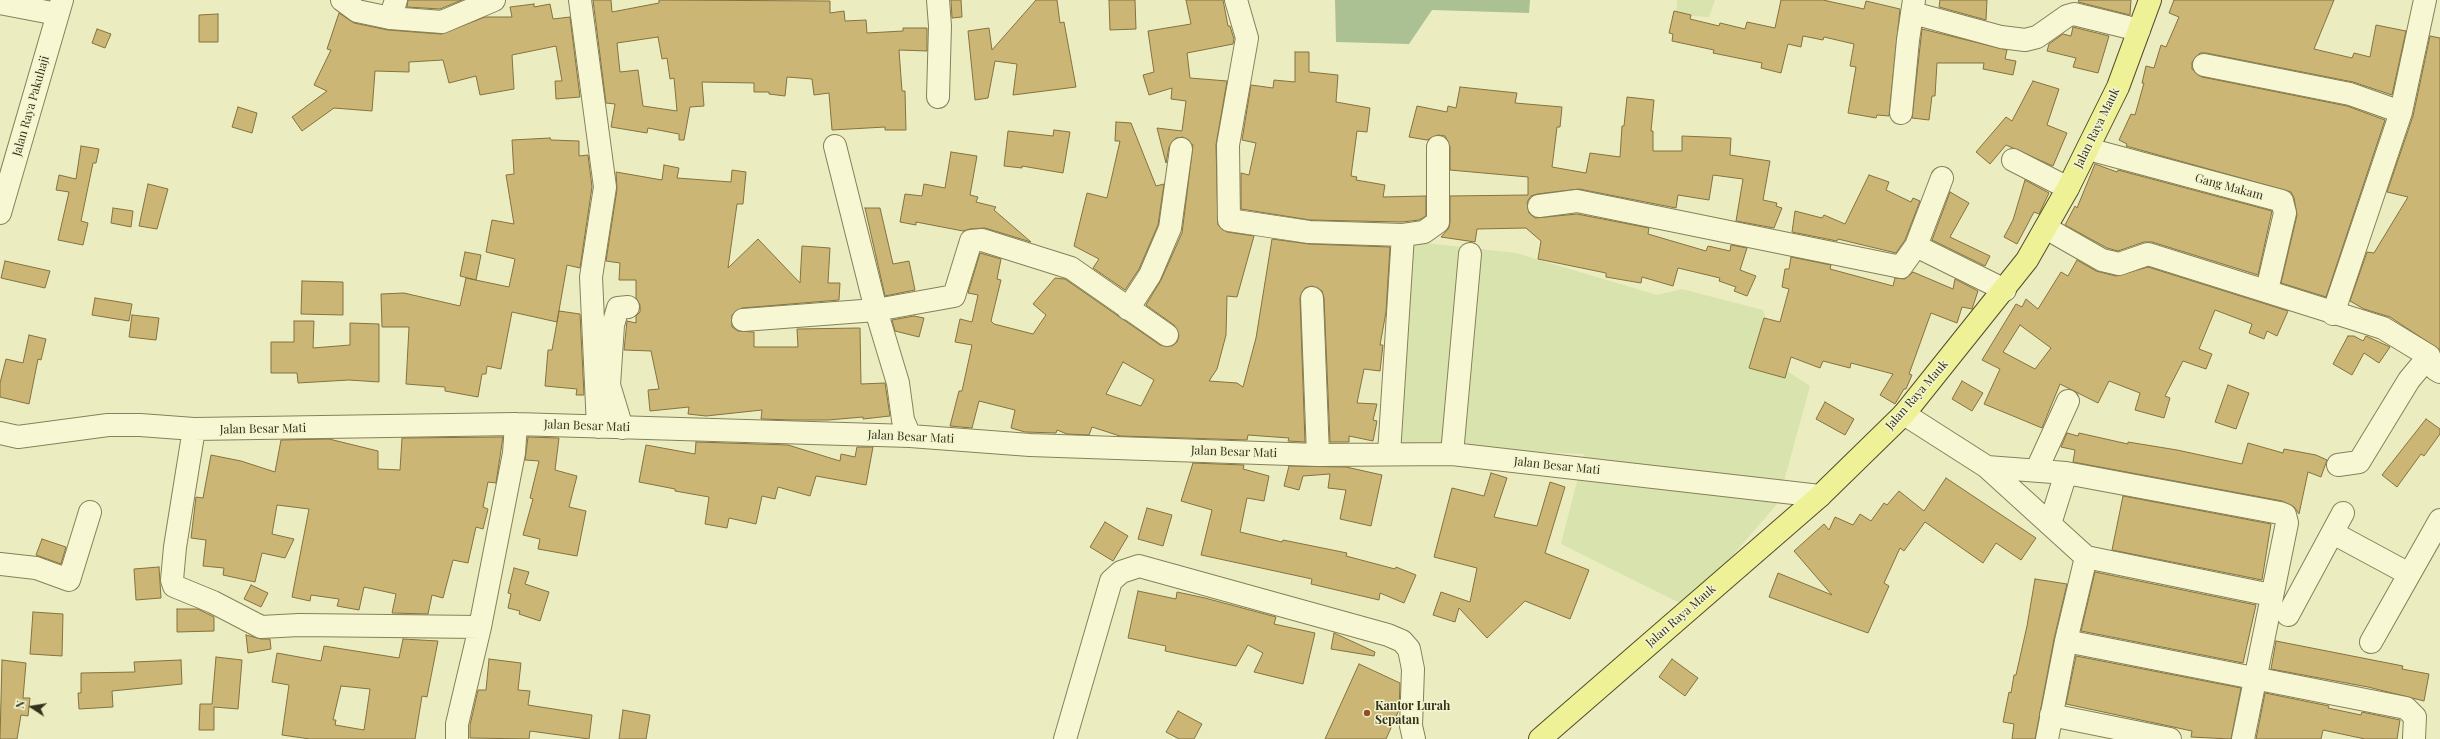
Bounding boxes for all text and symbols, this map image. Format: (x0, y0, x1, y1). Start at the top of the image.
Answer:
street label: Jalan Raya Pakuhaji (10, 54, 52, 158)
street label: Jalan Raya Mauk (2071, 85, 2123, 171)
street label: Gang Makam (2193, 171, 2265, 203)
street label: Jalan Raya Mauk (1883, 357, 1951, 433)
street label: Jalan Besar Mati (544, 417, 630, 435)
street label: Jalan Besar Mati (220, 421, 306, 437)
street label: Jalan Besar Mati (867, 428, 955, 446)
street label: Jalan Besar Mati (1191, 443, 1277, 461)
street label: Jalan Besar Mati (1513, 454, 1601, 478)
street label: Jalan Raya Mauk (1643, 582, 1719, 650)
north arrow (12, 687, 52, 727)
text: N (12, 699, 28, 710)
place label: Kantor Lurah Sepatan (1375, 699, 1450, 727)
marker: Kantor Lurah Sepatan (1362, 708, 1372, 718)

